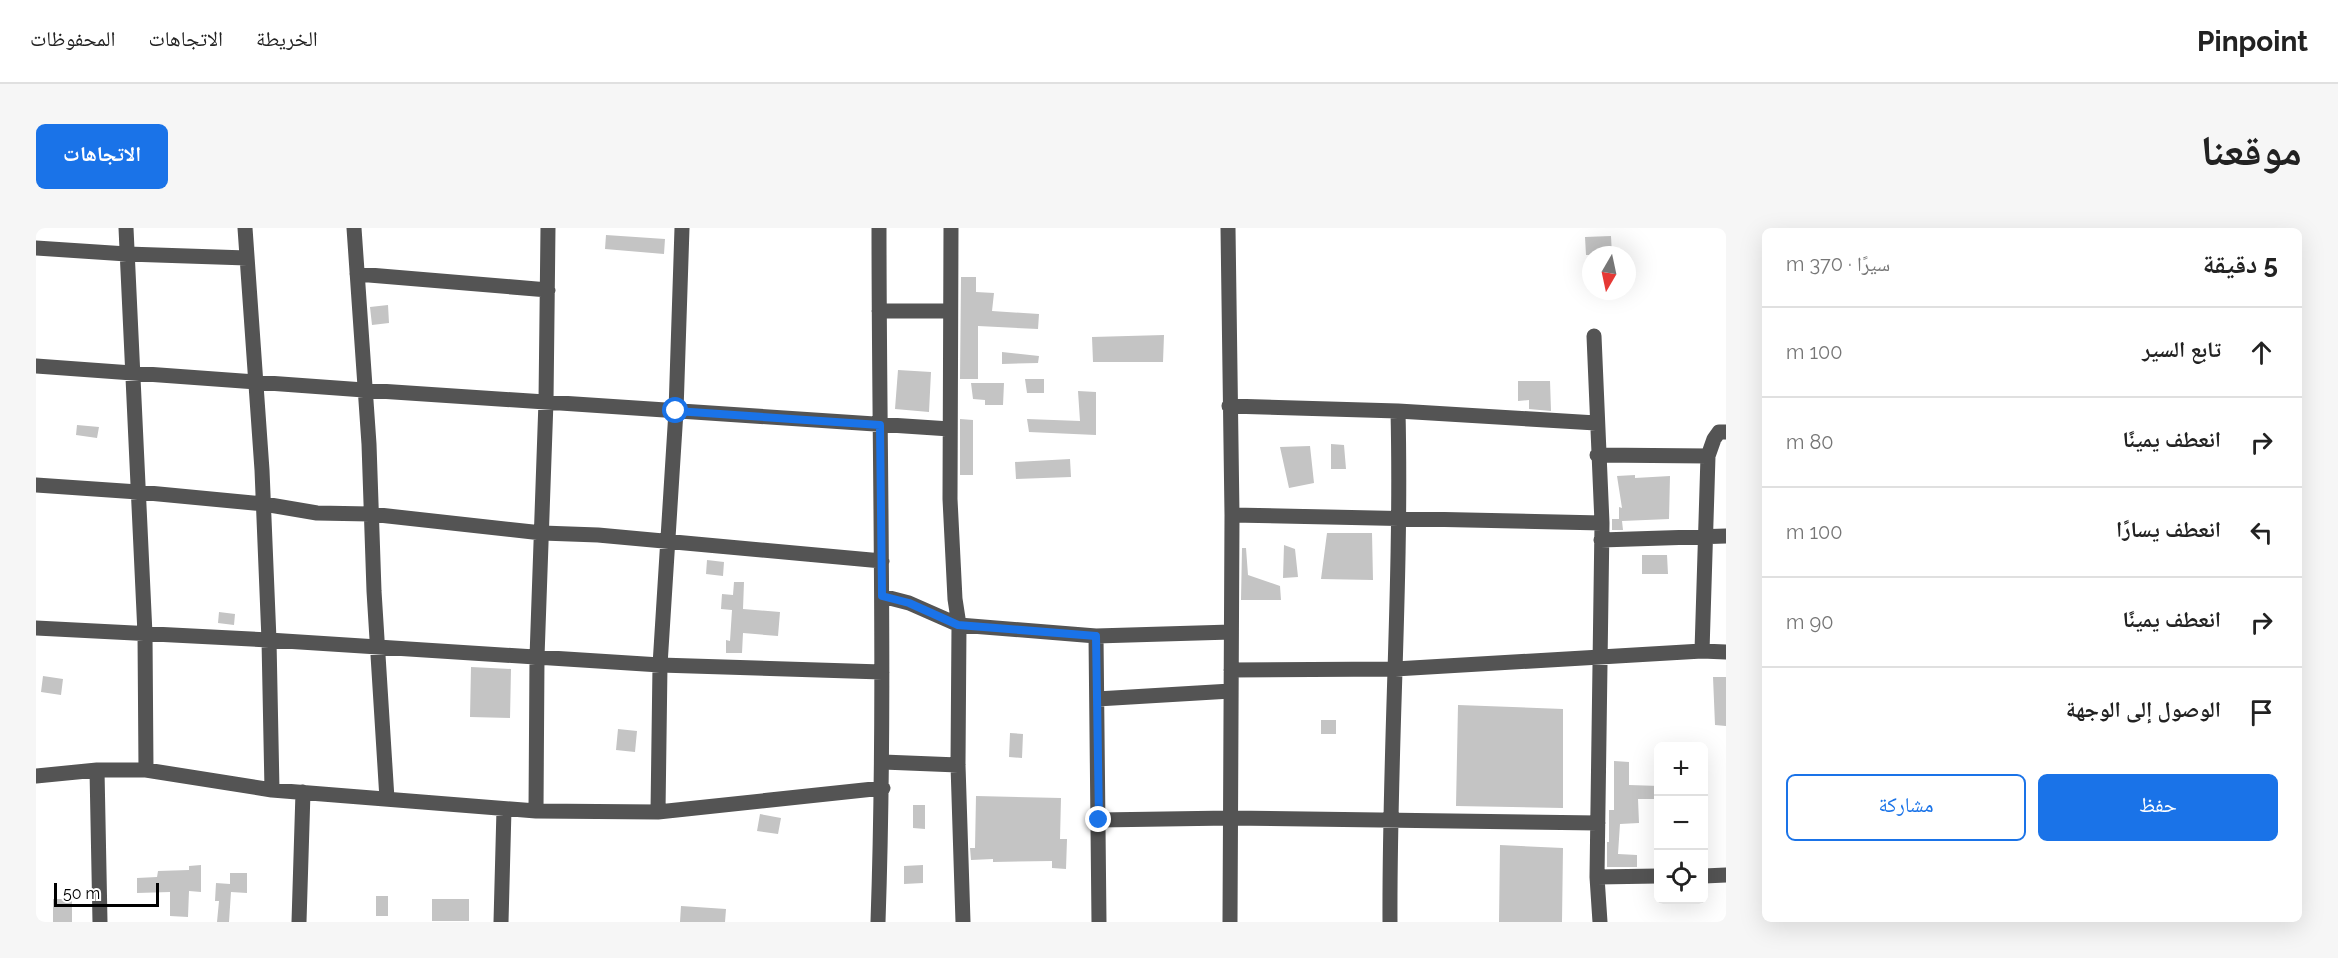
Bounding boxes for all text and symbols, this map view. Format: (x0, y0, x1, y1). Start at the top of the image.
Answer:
text: Pinpoint (2197, 25, 2308, 58)
text: المحفوظات (30, 26, 115, 51)
text: الاتجاهات (148, 26, 223, 51)
text: الخريطة (256, 26, 318, 51)
button: الاتجاهات (36, 124, 168, 189)
text: موقعنا (2201, 126, 2302, 175)
north arrow (1582, 246, 1636, 300)
text: 5 دقيقة (2203, 249, 2278, 279)
text: سيرًا · 370 m (1786, 252, 1890, 276)
text: تابع السير (2142, 336, 2221, 362)
icon: ahead (2245, 336, 2278, 369)
text: 100 m (1786, 340, 1843, 364)
route start (662, 397, 688, 423)
text: انعطف يمينًا (2122, 426, 2221, 452)
icon: right (2245, 426, 2278, 459)
text: 80 m (1786, 430, 1834, 454)
text: انعطف يسارًا (2116, 516, 2221, 542)
icon: left (2245, 516, 2278, 549)
text: 100 m (1786, 520, 1843, 544)
text: انعطف يمينًا (2122, 606, 2221, 632)
icon: right (2245, 606, 2278, 639)
text: 90 m (1786, 610, 1833, 634)
text: الوصول إلى الوجهة (2066, 696, 2221, 722)
icon: arrive (2245, 696, 2278, 729)
map controls (1654, 742, 1708, 904)
button: + (1654, 742, 1708, 796)
button: مشاركة (1786, 774, 2026, 841)
button: حفظ (2038, 774, 2278, 841)
button: − (1654, 796, 1708, 850)
route end (1085, 806, 1111, 832)
button: locate (1654, 850, 1708, 904)
scale bar (54, 880, 159, 908)
text: 50 m (63, 884, 100, 903)

